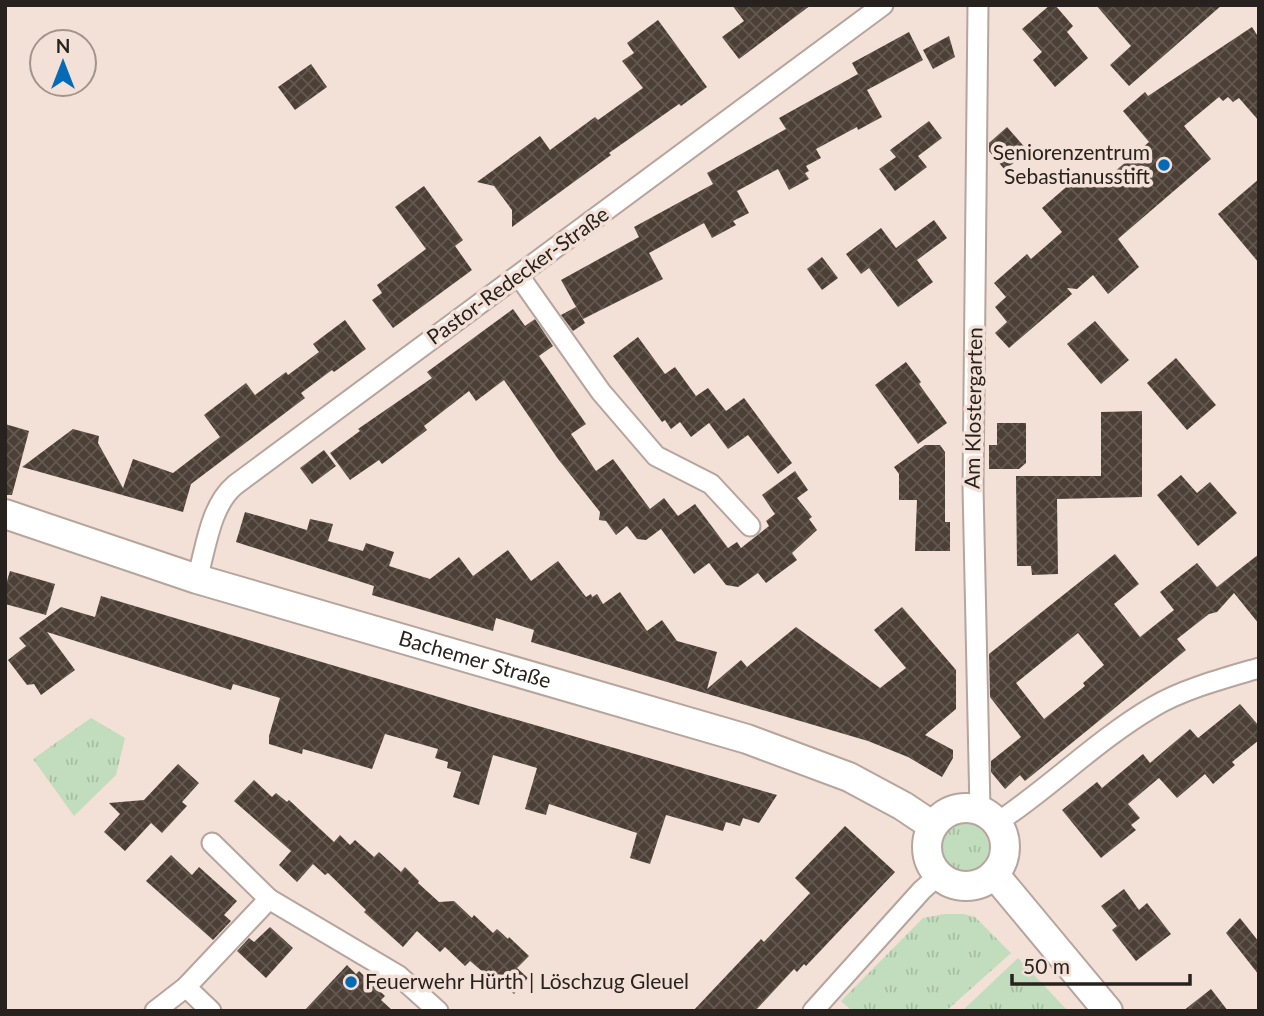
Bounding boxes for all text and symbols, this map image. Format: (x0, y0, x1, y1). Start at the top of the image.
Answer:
north arrow (28, 28, 98, 98)
text: N (56, 34, 70, 57)
place label: Seniorenzentrum Sebastianusstift (993, 139, 1151, 188)
marker: Seniorenzentrum Sebastianusstift (1156, 157, 1172, 173)
street label: Pastor-Redecker-Straße (421, 200, 613, 349)
street label: Am Klostergarten (959, 327, 986, 489)
street label: Bachemer Straße (396, 624, 554, 692)
scale bar (1012, 942, 1190, 986)
text: 50 m (1023, 953, 1070, 978)
place label: Feuerwehr Hürth | Löschzug Gleuel (365, 968, 689, 993)
marker: Feuerwehr Hürth | Löschzug Gleuel (343, 974, 359, 990)

